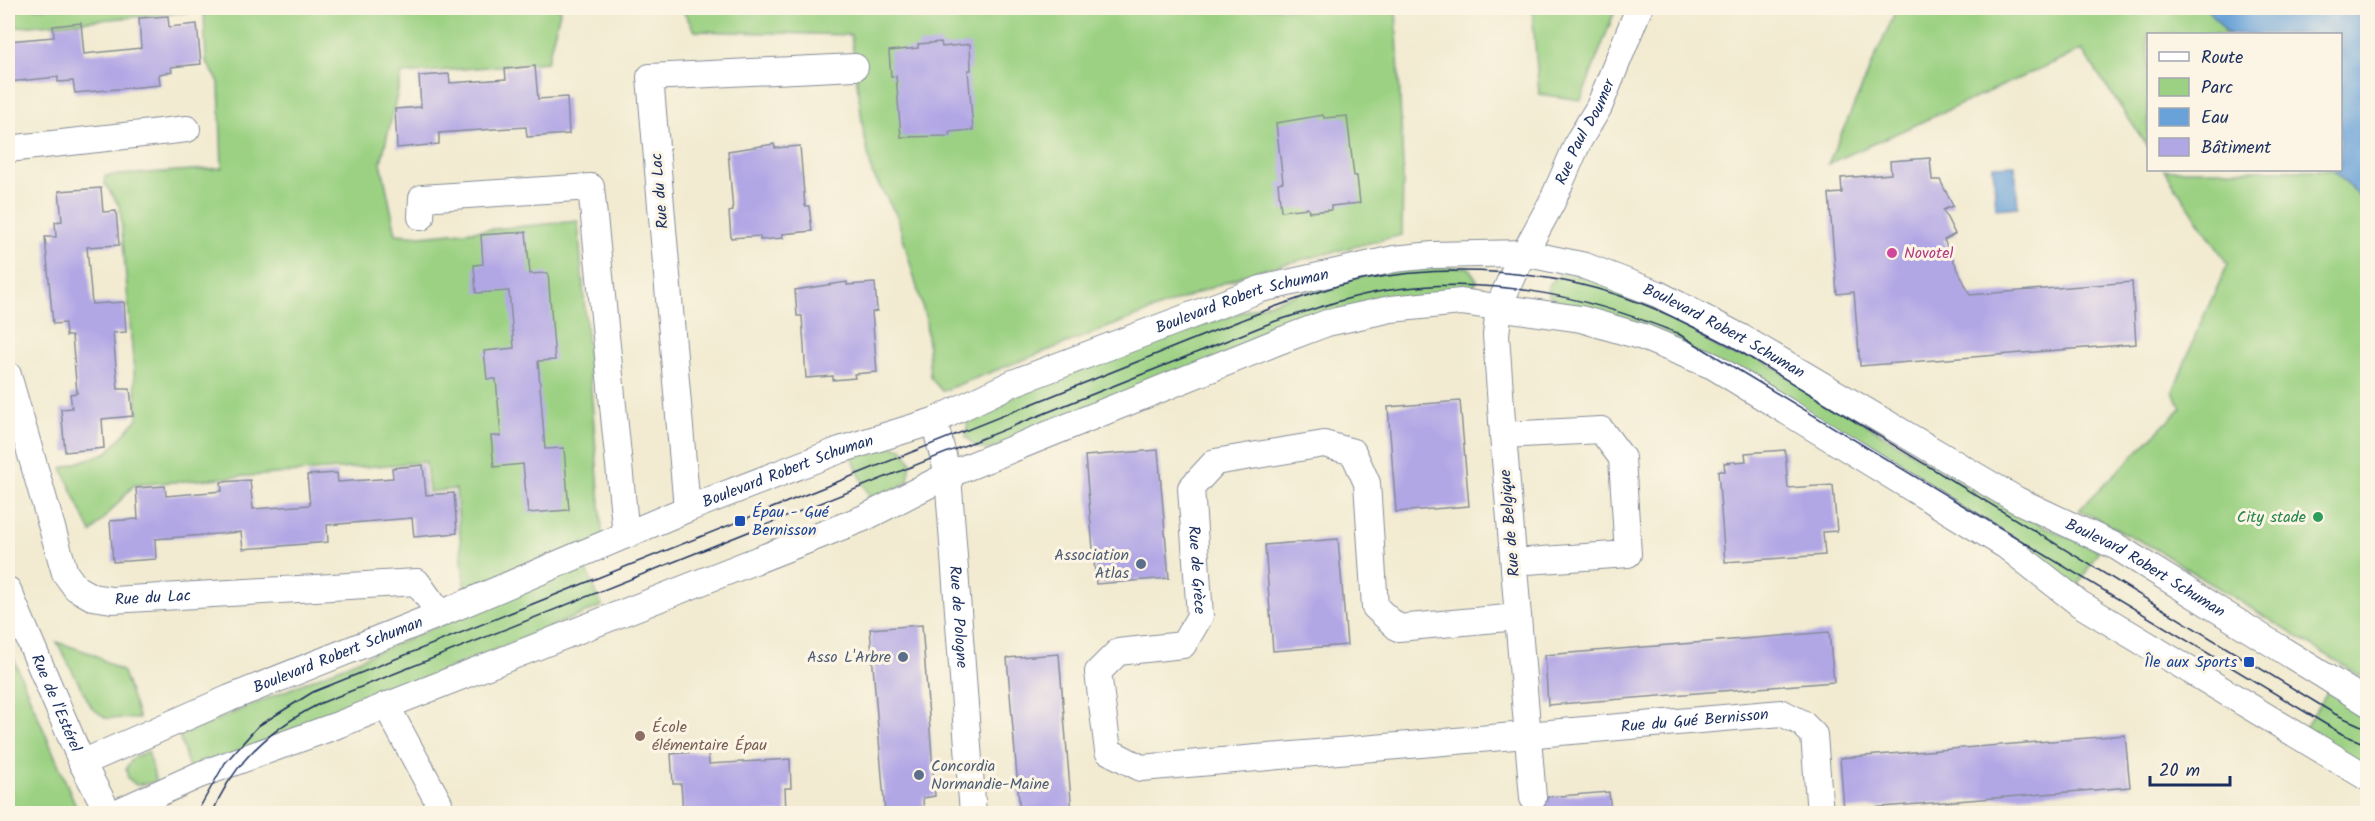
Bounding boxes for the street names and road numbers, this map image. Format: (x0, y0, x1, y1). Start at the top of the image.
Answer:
street label: Rue Paul Doumer (1548, 74, 1622, 189)
street label: Rue du Lac (644, 152, 676, 230)
street label: Boulevard Robert Schuman (1152, 262, 1331, 340)
street label: Boulevard Robert Schuman (1639, 277, 1810, 385)
street label: Boulevard Robert Schuman (699, 428, 877, 514)
street label: Rue de Belgique (1493, 468, 1527, 578)
street label: Boulevard Robert Schuman (2061, 512, 2230, 624)
street label: Rue de Grèce (1181, 525, 1212, 615)
street label: Rue de Pologne (942, 565, 975, 669)
street label: Rue du Lac (114, 583, 191, 612)
street label: Boulevard Robert Schuman (249, 610, 427, 700)
street label: Rue de l'Estérel (24, 650, 88, 756)
street label: Rue du Gué Bernisson (1620, 702, 1770, 739)

